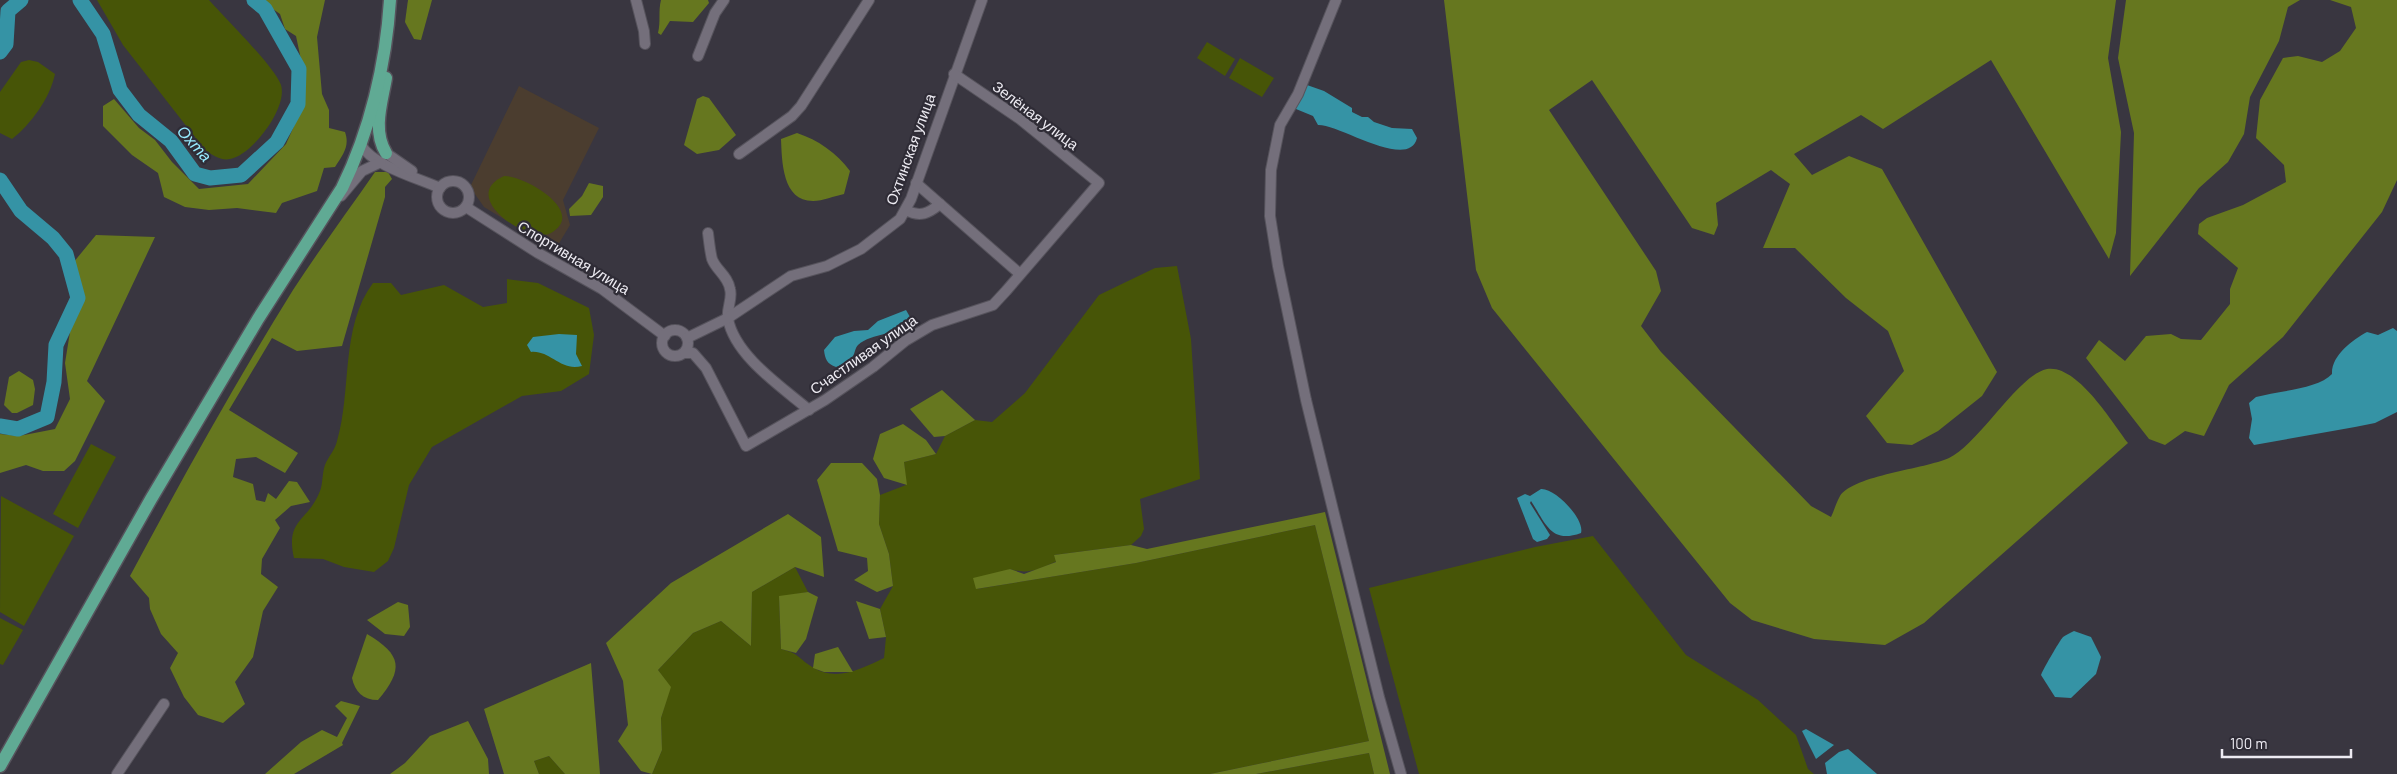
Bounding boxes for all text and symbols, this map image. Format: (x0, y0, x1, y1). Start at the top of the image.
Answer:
street label: Зелёная улица (989, 77, 1083, 154)
street label: Охтинская улица (881, 90, 939, 207)
water label: Охта (174, 121, 216, 165)
street label: Спортивная улица (515, 216, 634, 298)
street label: Счастливая улица (806, 310, 921, 398)
scale bar (2222, 726, 2351, 758)
text: 100 m (2230, 734, 2268, 752)

